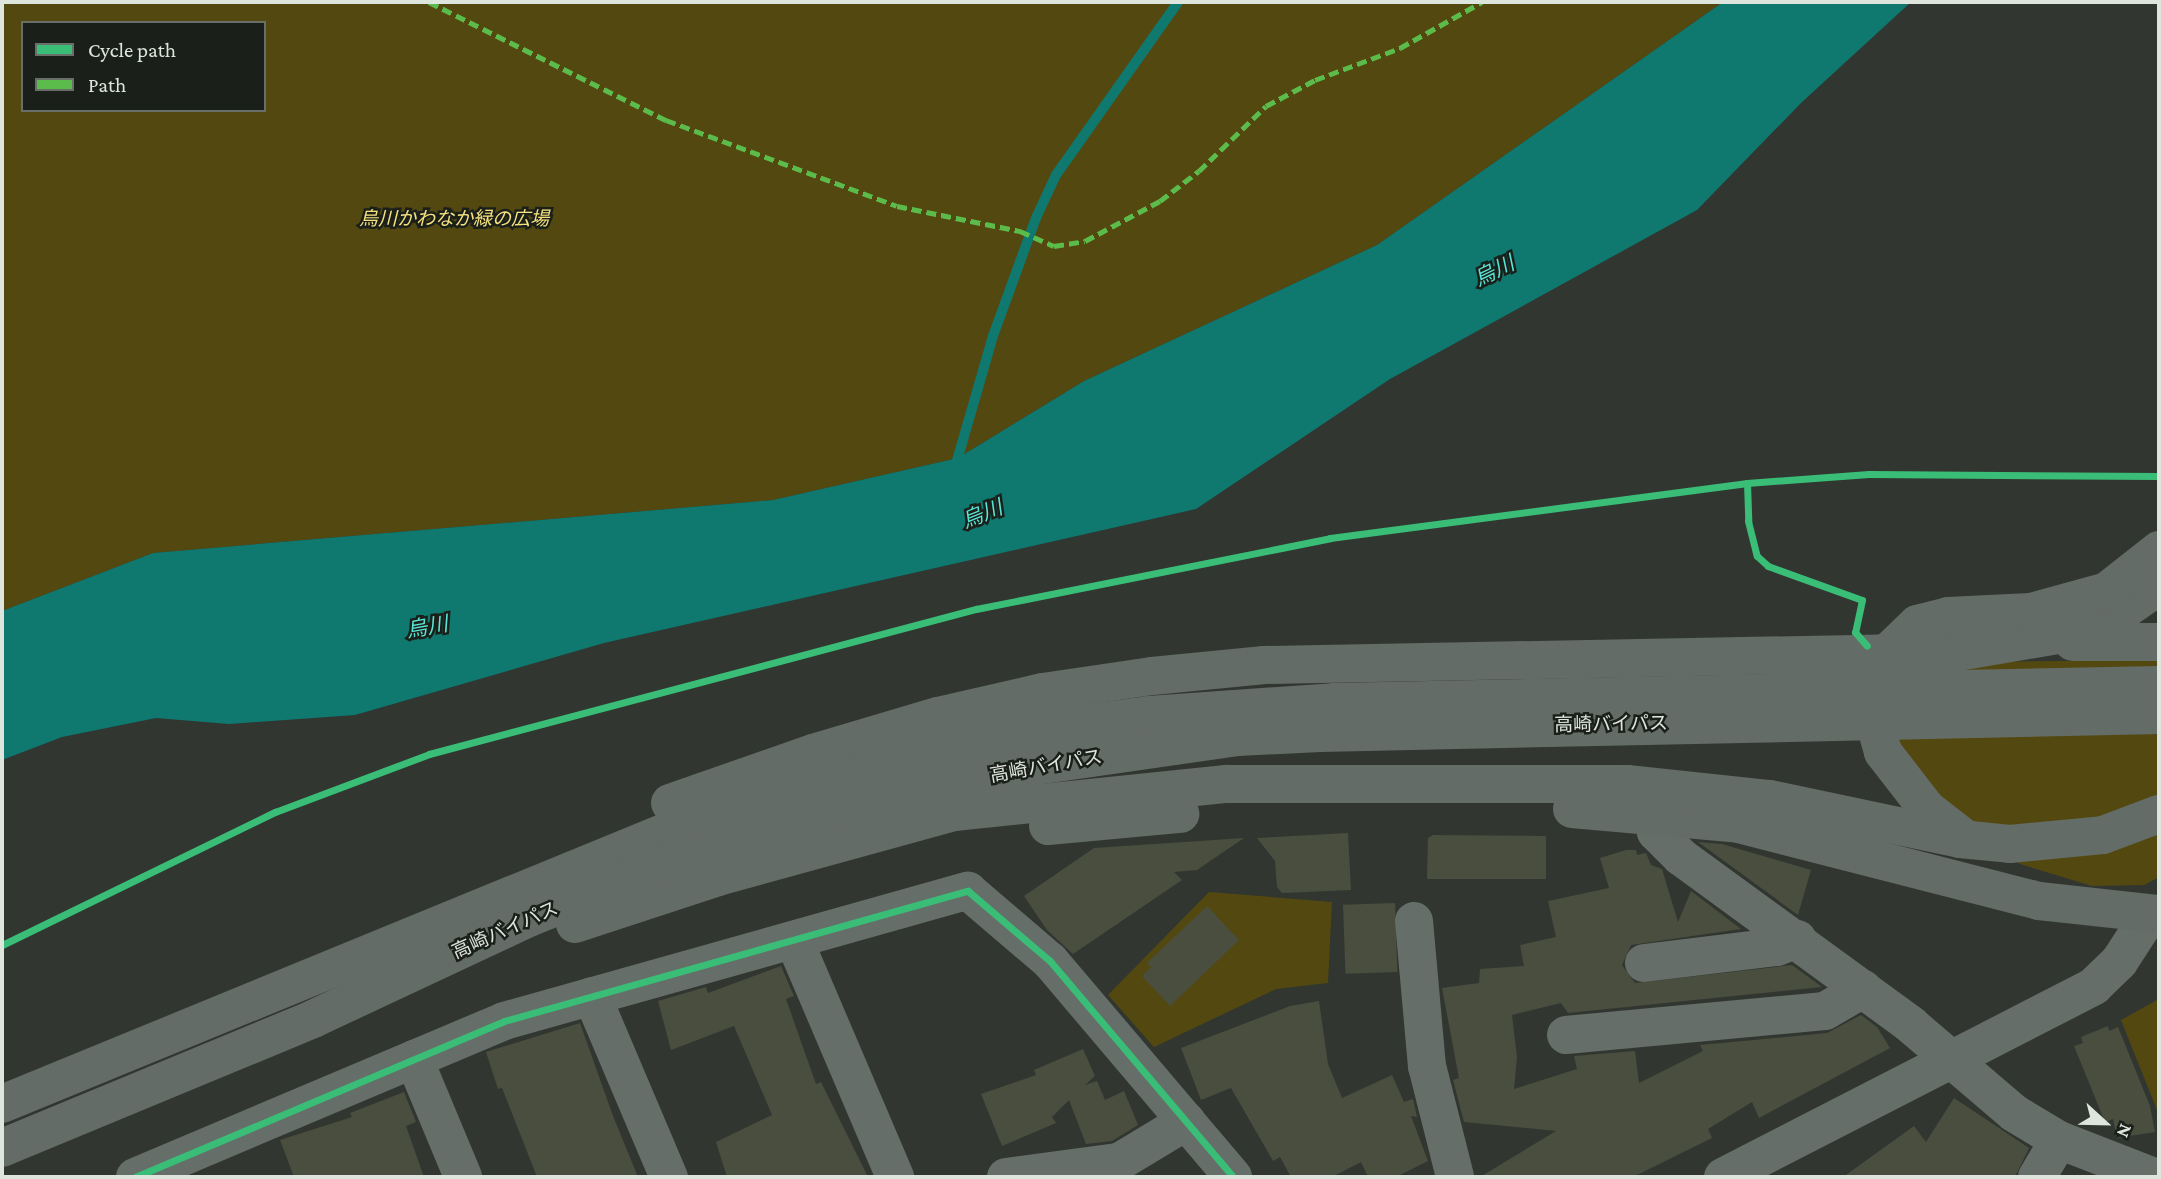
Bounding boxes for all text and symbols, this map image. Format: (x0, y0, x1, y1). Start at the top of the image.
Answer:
legend (21, 21, 266, 112)
text: Cycle path (88, 38, 176, 62)
text: Path (88, 73, 126, 97)
park label: 烏川かわなか緑の広場 (359, 208, 549, 230)
water label: 烏川 (1470, 250, 1518, 292)
water label: 烏川 (958, 494, 1006, 534)
water label: 烏川 (404, 611, 450, 643)
street label: 高崎バイパス (1554, 712, 1668, 736)
street label: 高崎バイパス (988, 745, 1104, 787)
street label: 高崎バイパス (448, 896, 562, 964)
north arrow (2070, 1088, 2140, 1158)
text: N (2113, 1121, 2137, 1141)

